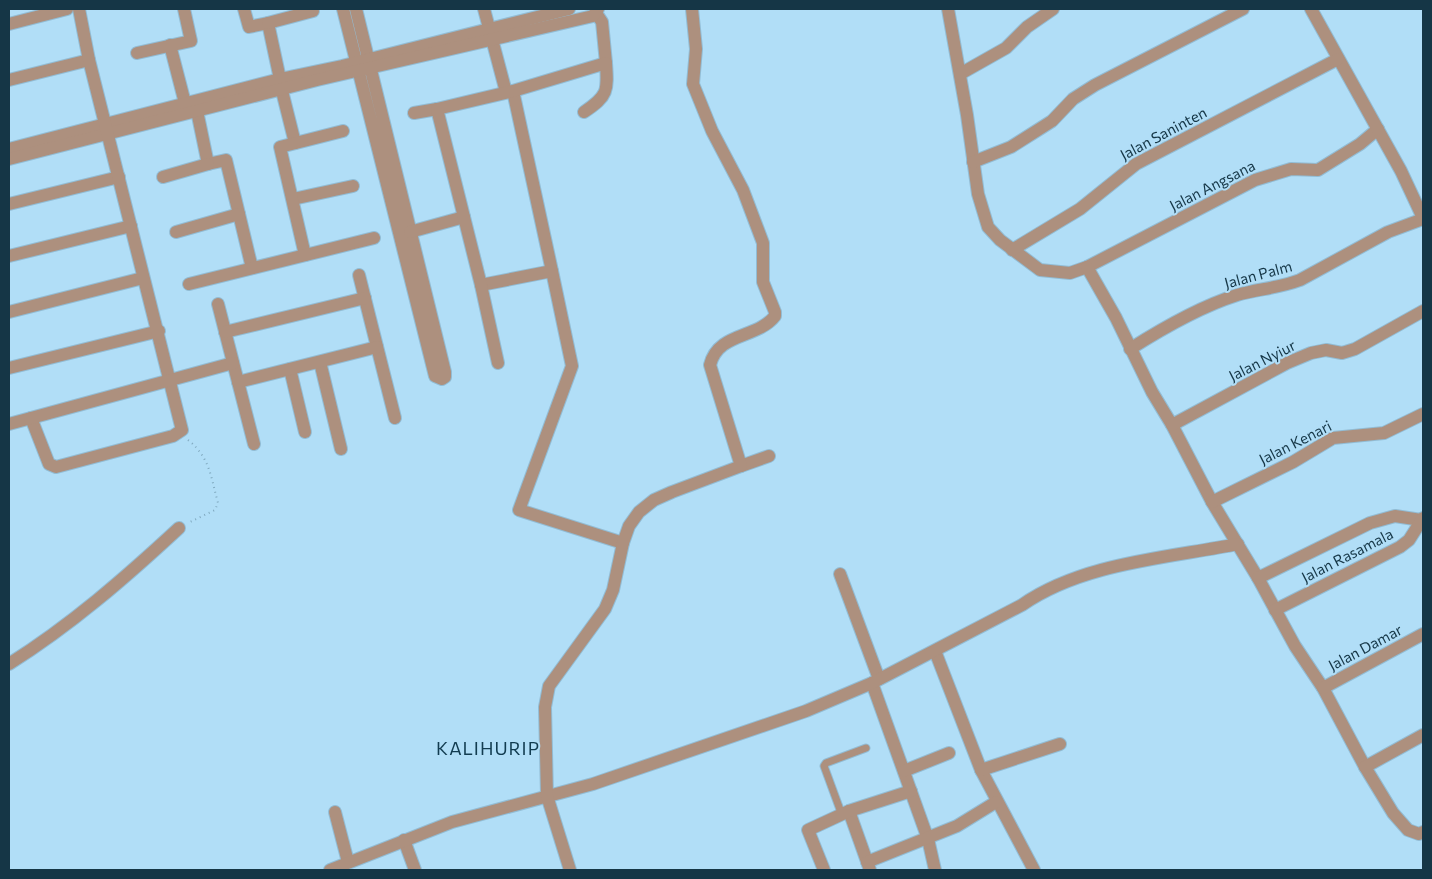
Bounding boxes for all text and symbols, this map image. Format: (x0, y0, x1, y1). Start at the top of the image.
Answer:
street label: Jalan Saninten (1117, 103, 1209, 163)
street label: Jalan Angsana (1166, 156, 1258, 214)
street label: Jalan Palm (1222, 256, 1294, 292)
street label: Jalan Nyiur (1226, 335, 1298, 385)
street label: Jalan Kenari (1256, 416, 1334, 468)
street label: Jalan Rasamala (1298, 524, 1396, 586)
street label: Jalan Damar (1325, 620, 1405, 674)
district label: KALIHURIP (436, 737, 540, 759)

